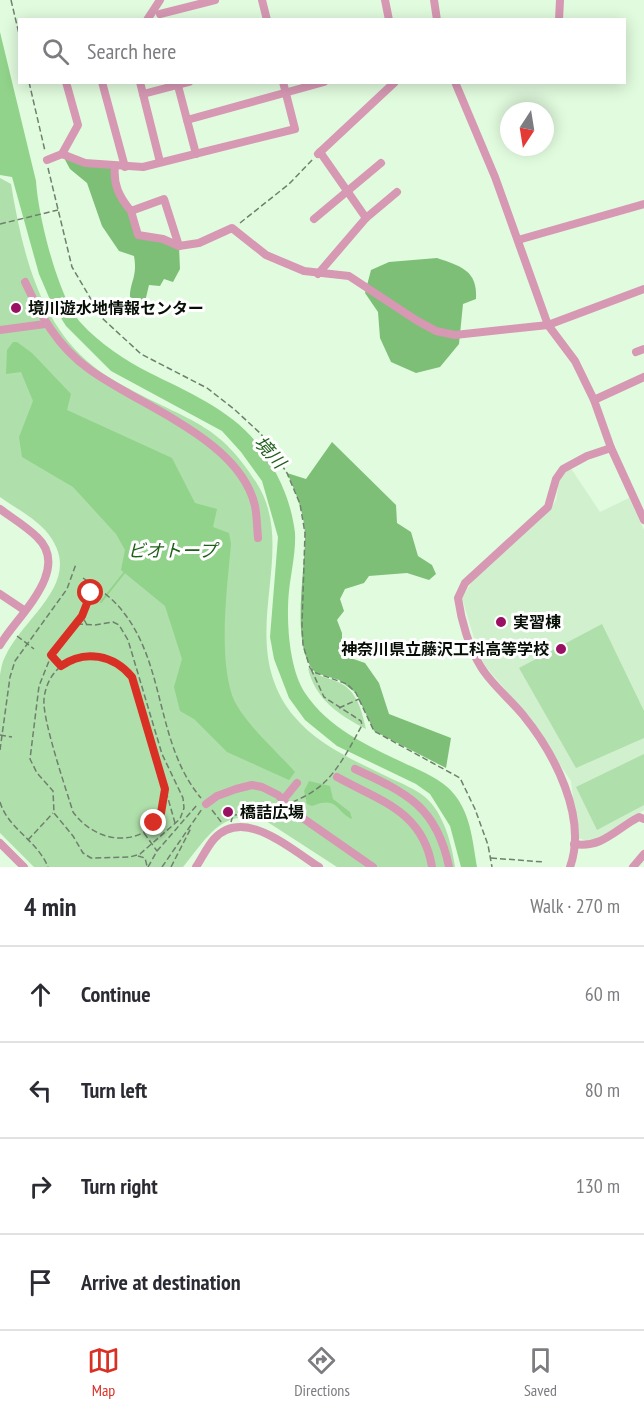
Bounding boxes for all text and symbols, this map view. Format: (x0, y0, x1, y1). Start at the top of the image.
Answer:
search box (18, 18, 626, 84)
icon: search (39, 35, 72, 68)
text: Search here (87, 37, 176, 65)
north arrow (500, 102, 554, 156)
place label: 境川遊水地情報センター (28, 298, 204, 318)
marker: 境川遊水地情報センター (9, 301, 23, 315)
water label: 境川 (249, 431, 292, 475)
water label: ビオトープ (128, 539, 220, 562)
route start (77, 579, 103, 605)
place label: 実習棟 (513, 612, 561, 632)
marker: 実習棟 (494, 615, 508, 629)
place label: 神奈川県立藤沢工科高等学校 (341, 639, 549, 659)
marker: 神奈川県立藤沢工科高等学校 (554, 642, 568, 656)
place label: 橋詰広場 (240, 802, 304, 822)
marker: 橋詰広場 (221, 805, 235, 819)
route end (140, 809, 166, 835)
text: 4 min (24, 890, 77, 923)
text: Walk · 270 m (530, 893, 620, 919)
icon: ahead (24, 978, 57, 1011)
text: Continue (81, 980, 151, 1008)
text: 60 m (585, 981, 620, 1007)
icon: left (24, 1074, 57, 1107)
text: Turn left (81, 1076, 147, 1104)
text: 80 m (585, 1077, 620, 1103)
icon: right (24, 1170, 57, 1203)
text: Turn right (81, 1172, 158, 1200)
text: 130 m (576, 1173, 620, 1199)
icon: arrive (24, 1266, 57, 1299)
text: Arrive at destination (81, 1268, 241, 1296)
tab: Map (87, 1344, 120, 1400)
tab: Directions (294, 1344, 350, 1400)
tab: Saved (524, 1344, 557, 1400)

